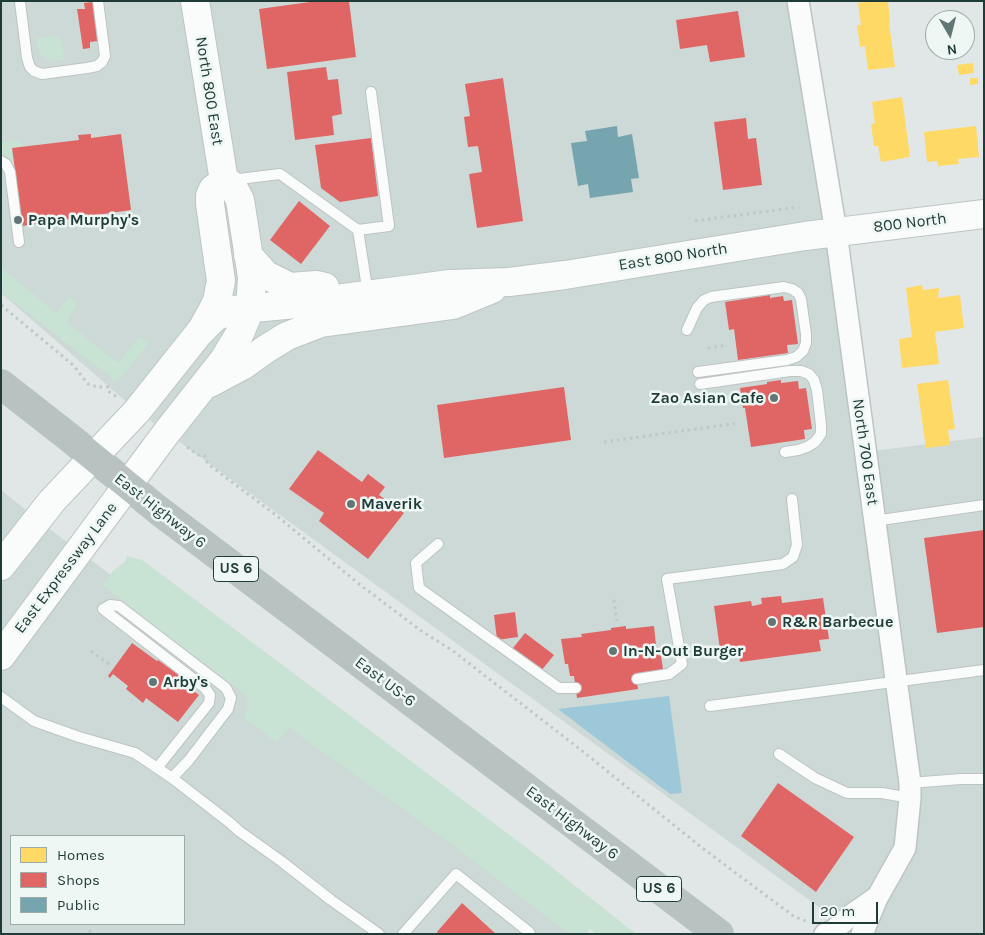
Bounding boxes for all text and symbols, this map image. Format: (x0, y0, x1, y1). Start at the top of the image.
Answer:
north arrow (925, 10, 975, 60)
street label: North 800 East (191, 35, 227, 147)
text: N (946, 40, 958, 58)
street label: 800 North (872, 209, 948, 237)
place label: Papa Murphy's (28, 210, 139, 230)
marker: Papa Murphy's (12, 214, 24, 226)
street label: East 800 North (617, 239, 729, 275)
place label: Zao Asian Cafe (651, 388, 764, 408)
marker: Zao Asian Cafe (768, 392, 780, 404)
street label: North 700 East (848, 397, 882, 507)
street label: East Highway 6 (110, 469, 210, 553)
place label: Maverik (361, 494, 422, 514)
marker: Maverik (345, 498, 357, 510)
street label: East Expressway Lane (10, 499, 122, 637)
road number: US 6 (214, 556, 258, 582)
place label: R&R Barbecue (782, 612, 893, 632)
marker: R&R Barbecue (766, 616, 778, 628)
place label: In-N-Out Burger (623, 641, 743, 661)
marker: In-N-Out Burger (607, 645, 619, 657)
street label: East US-6 (351, 653, 419, 711)
place label: Arby's (163, 672, 208, 692)
marker: Arby's (147, 676, 159, 688)
street label: East Highway 6 (522, 782, 622, 864)
legend (10, 835, 185, 925)
text: Homes (57, 846, 105, 864)
text: Shops (57, 871, 100, 889)
road number: US 6 (636, 876, 682, 902)
scale bar (815, 892, 881, 924)
text: Public (57, 896, 100, 914)
text: 20 m (820, 902, 855, 920)

